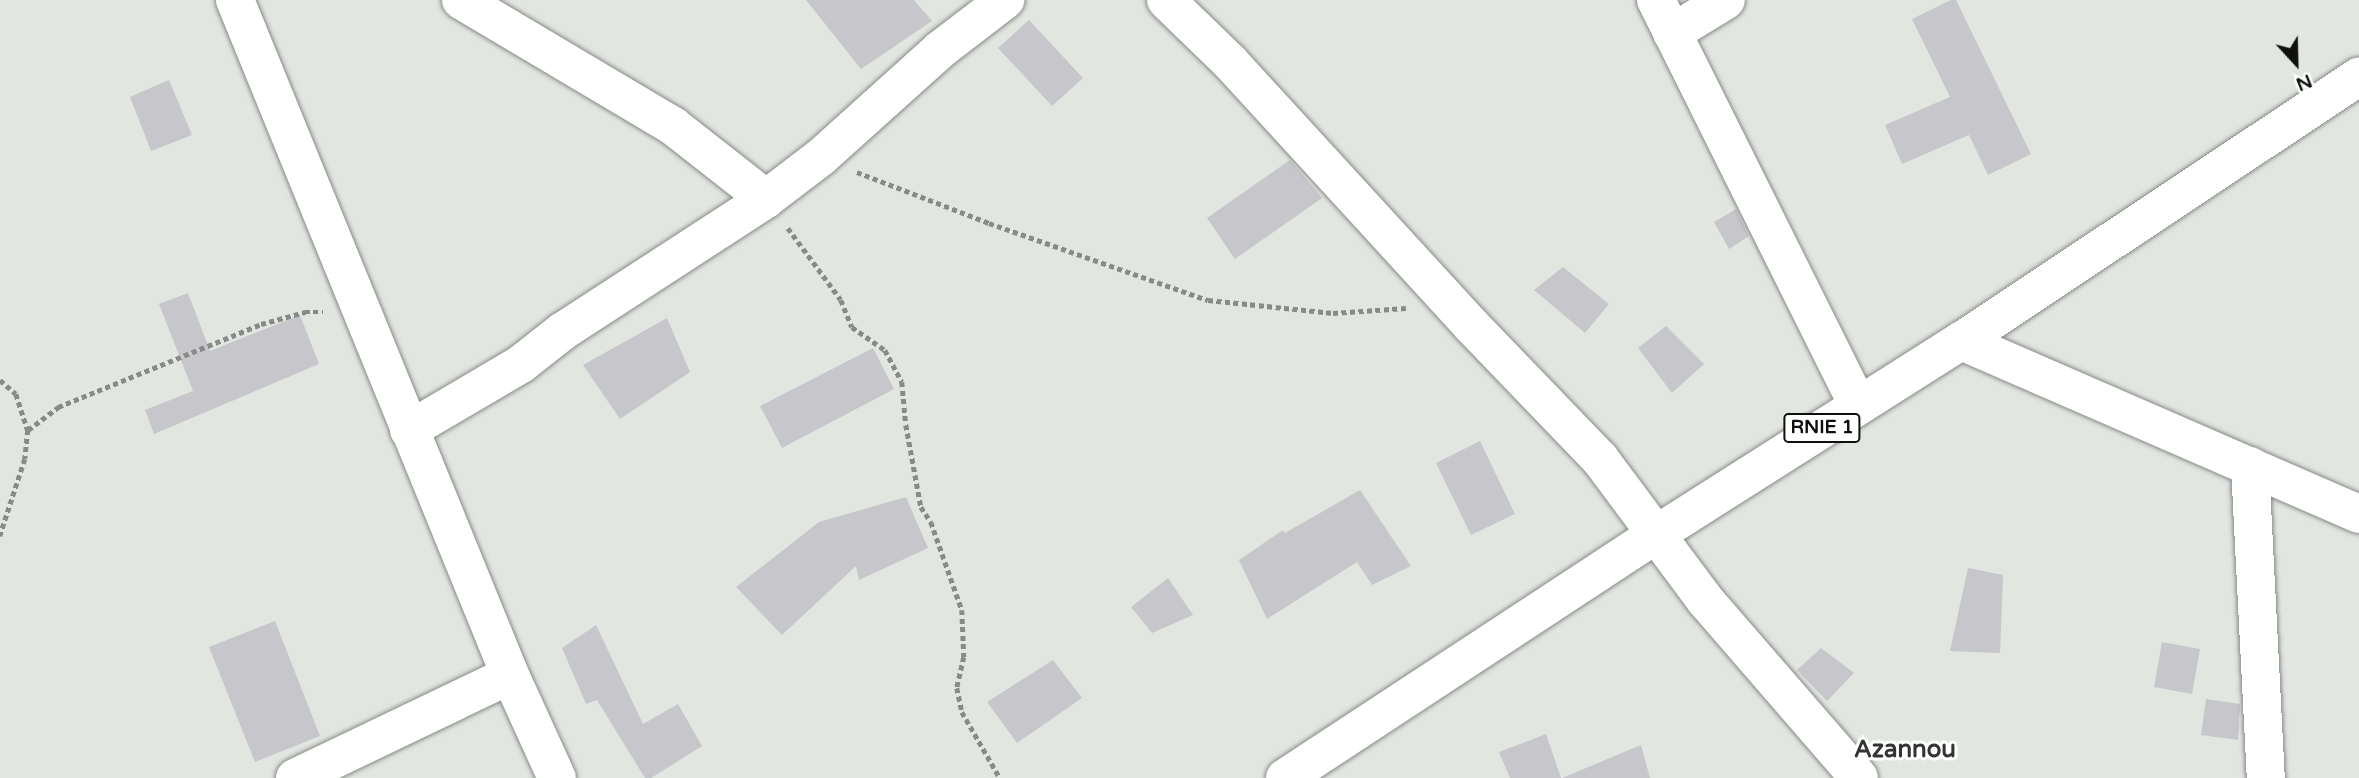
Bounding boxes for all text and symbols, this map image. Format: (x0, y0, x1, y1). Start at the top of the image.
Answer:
north arrow (2261, 28, 2331, 98)
text: N (2293, 69, 2315, 96)
road number: RNIE 1 (1782, 412, 1862, 444)
district label: Azannou (1854, 736, 1956, 764)

